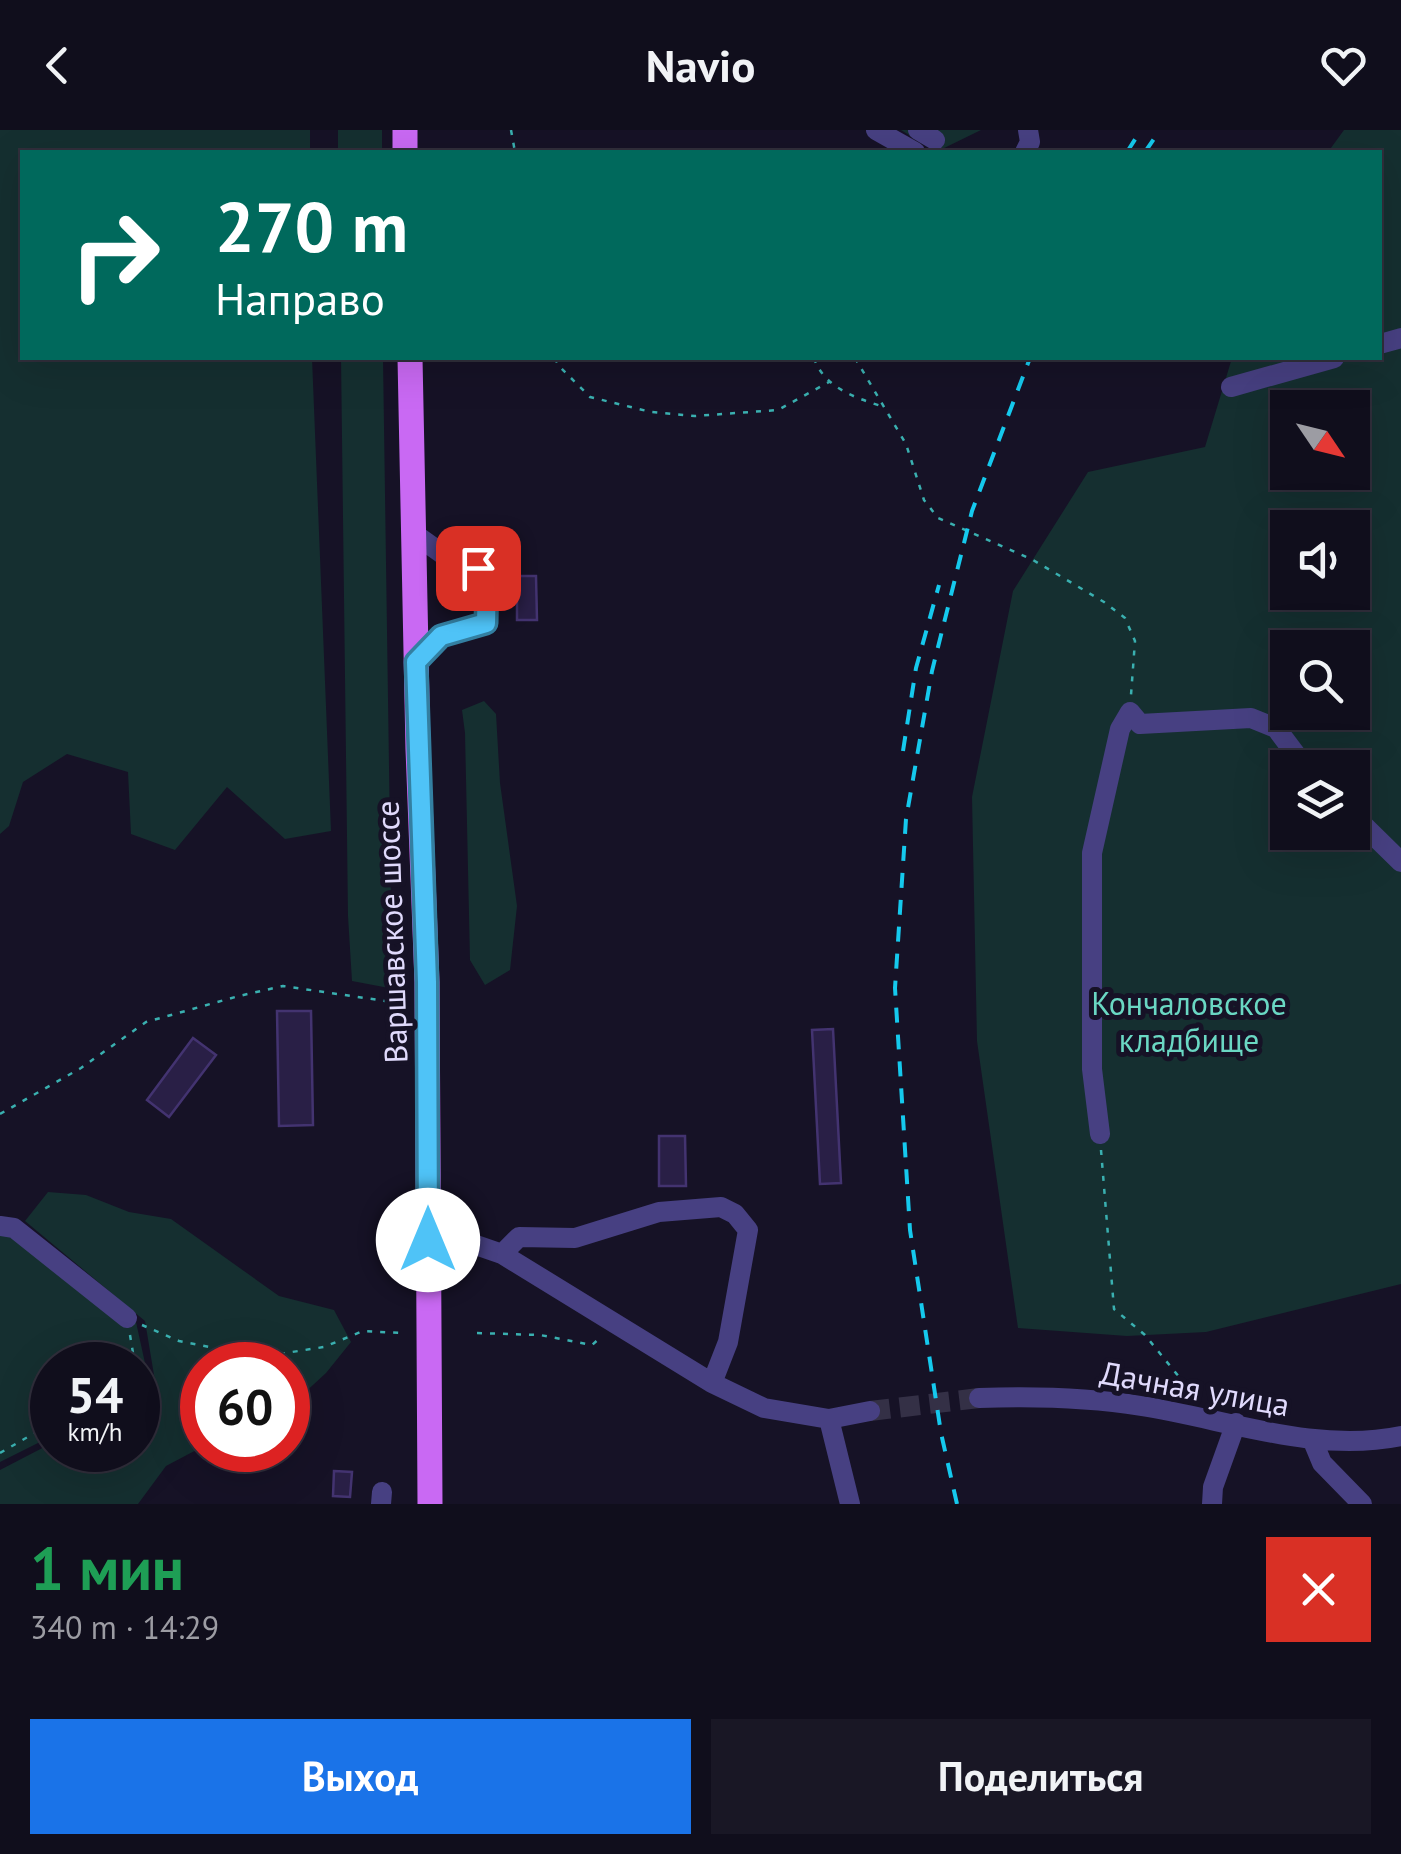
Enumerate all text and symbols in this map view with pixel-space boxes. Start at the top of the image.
text: Navio [646,36,755,94]
icon: back [30,38,85,93]
icon: heart [1316,38,1371,93]
text: 270 m [215,181,408,271]
icon: right [50,190,180,320]
text: Направо [215,269,385,327]
north arrow [1270,390,1370,490]
map controls [1270,390,1370,850]
button: sound [1270,510,1370,610]
pin [436,526,521,611]
icon: arrive [451,541,506,596]
button: search [1270,630,1370,730]
button: layers [1270,750,1370,850]
street label: Варшавское шоссе [365,800,417,1064]
park label: Кончаловское кладбище [1091,982,1287,1061]
position arrow [376,1188,480,1292]
speed limit sign: 60 [180,1342,310,1472]
street label: Дачная улица [1097,1351,1293,1425]
text: 54 [67,1362,123,1427]
text: km/h [68,1416,122,1448]
text: 1 мин [30,1529,184,1607]
button: close [1266,1537,1371,1642]
text: 340 m · 14:29 [30,1606,219,1648]
button: Выход [30,1719,691,1834]
button: Поделиться [711,1719,1371,1834]

